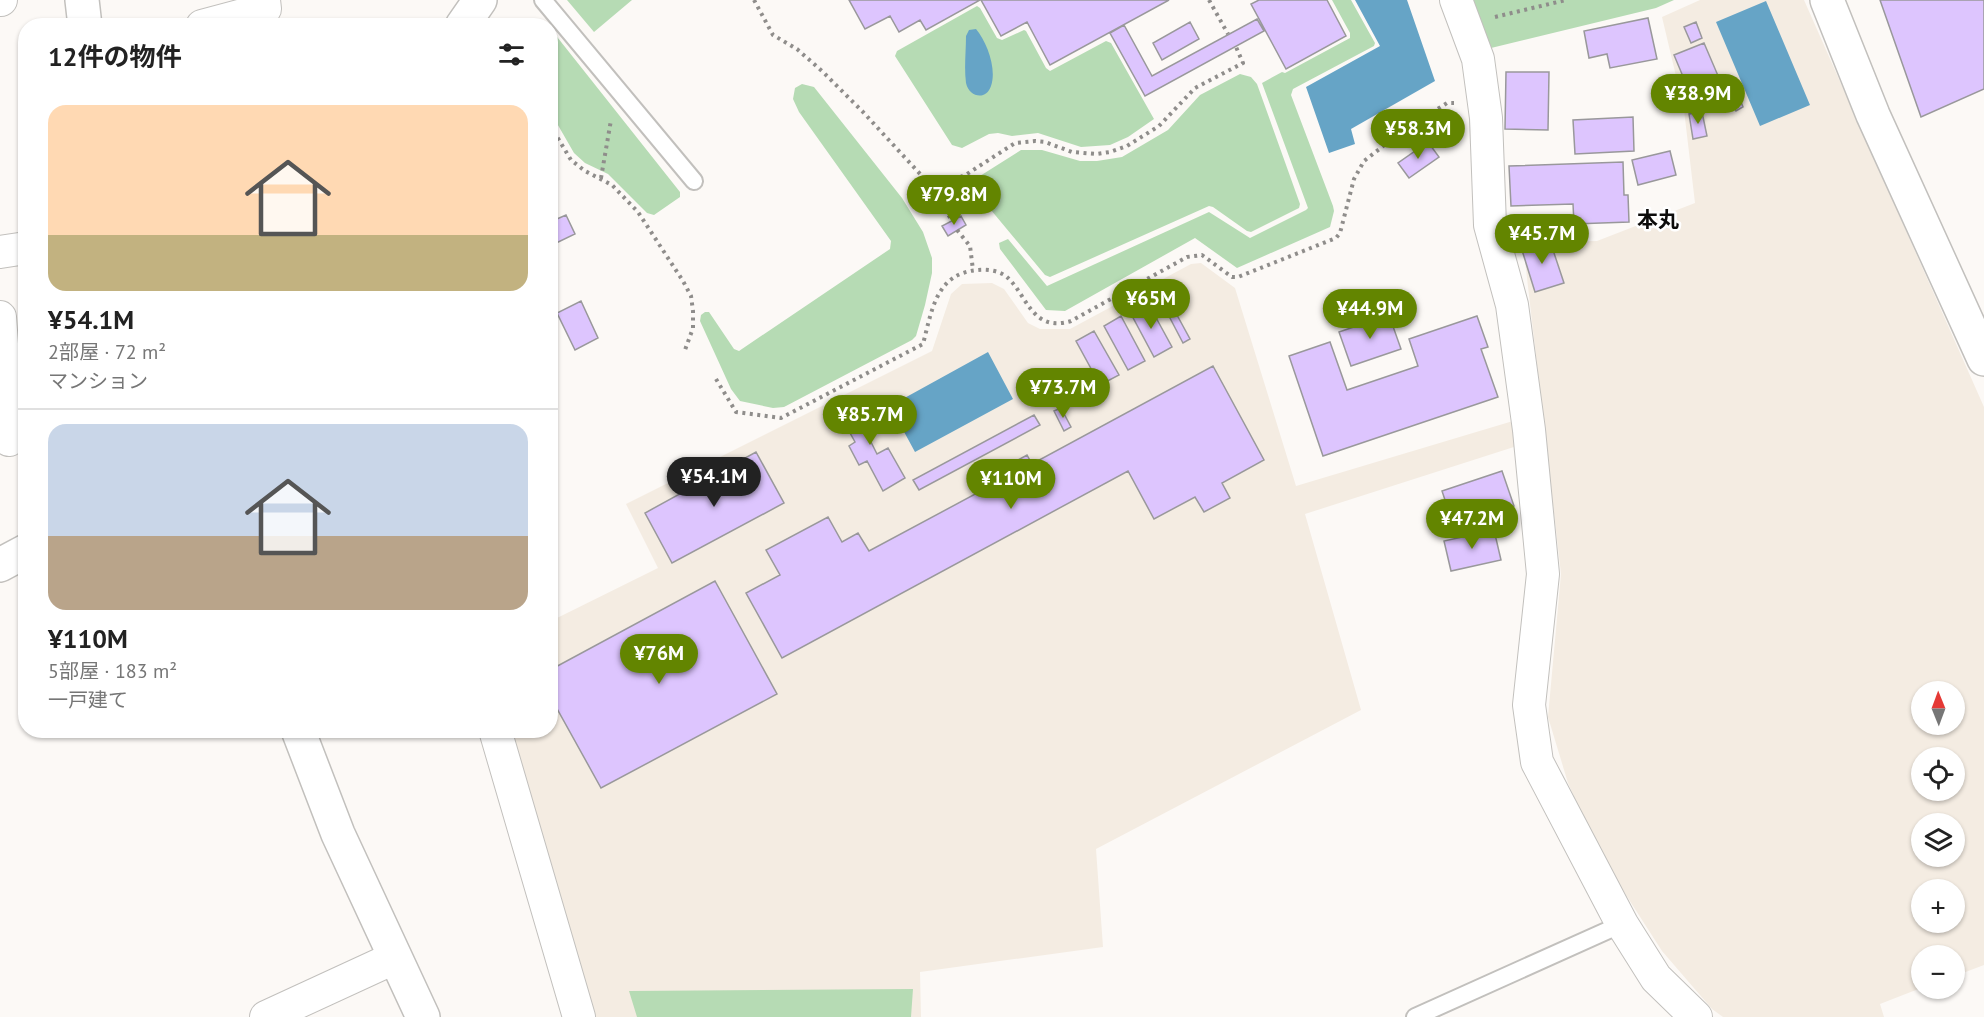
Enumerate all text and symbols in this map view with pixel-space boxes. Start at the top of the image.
icon: filters [495,38,528,71]
text: 12件の物件 [48,40,181,73]
pin: ¥38.9M [1649,74,1747,125]
text: ¥38.9M [1665,80,1731,106]
pin: ¥58.3M [1369,109,1467,160]
text: ¥58.3M [1385,115,1451,141]
icon: home [234,144,342,252]
pin: ¥79.8M [905,175,1003,226]
text: ¥79.8M [921,181,987,207]
district label: 本丸 [1637,206,1679,233]
pin: ¥45.7M [1493,214,1591,265]
text: ¥45.7M [1509,220,1575,246]
pin: ¥65M [1115,279,1187,330]
text: ¥65M [1126,285,1176,311]
pin: ¥44.9M [1321,289,1419,340]
text: ¥44.9M [1337,295,1403,321]
text: ¥54.1M [48,303,134,336]
text: 2部屋 · 72 m² [48,339,166,365]
text: マンション [48,368,148,394]
pin: ¥73.7M [1014,368,1112,419]
text: ¥73.7M [1030,374,1096,400]
pin: ¥85.7M [821,395,919,446]
text: ¥85.7M [837,401,903,427]
pin: ¥54.1M [665,457,763,508]
pin: ¥110M [969,459,1053,510]
icon: home [234,463,342,571]
text: ¥54.1M [681,463,747,489]
text: ¥110M [980,465,1042,491]
pin: ¥47.2M [1423,499,1521,550]
text: ¥47.2M [1440,505,1504,531]
text: ¥110M [48,622,128,655]
pin: ¥76M [623,634,695,685]
text: ¥76M [634,640,684,666]
text: 5部屋 · 183 m² [48,658,177,684]
north arrow [1911,681,1965,735]
map controls [1911,681,1965,999]
text: 一戸建て [48,687,128,713]
button: locate [1911,747,1965,801]
button: layers [1911,813,1965,867]
button: + [1911,879,1965,933]
button: − [1911,945,1965,999]

